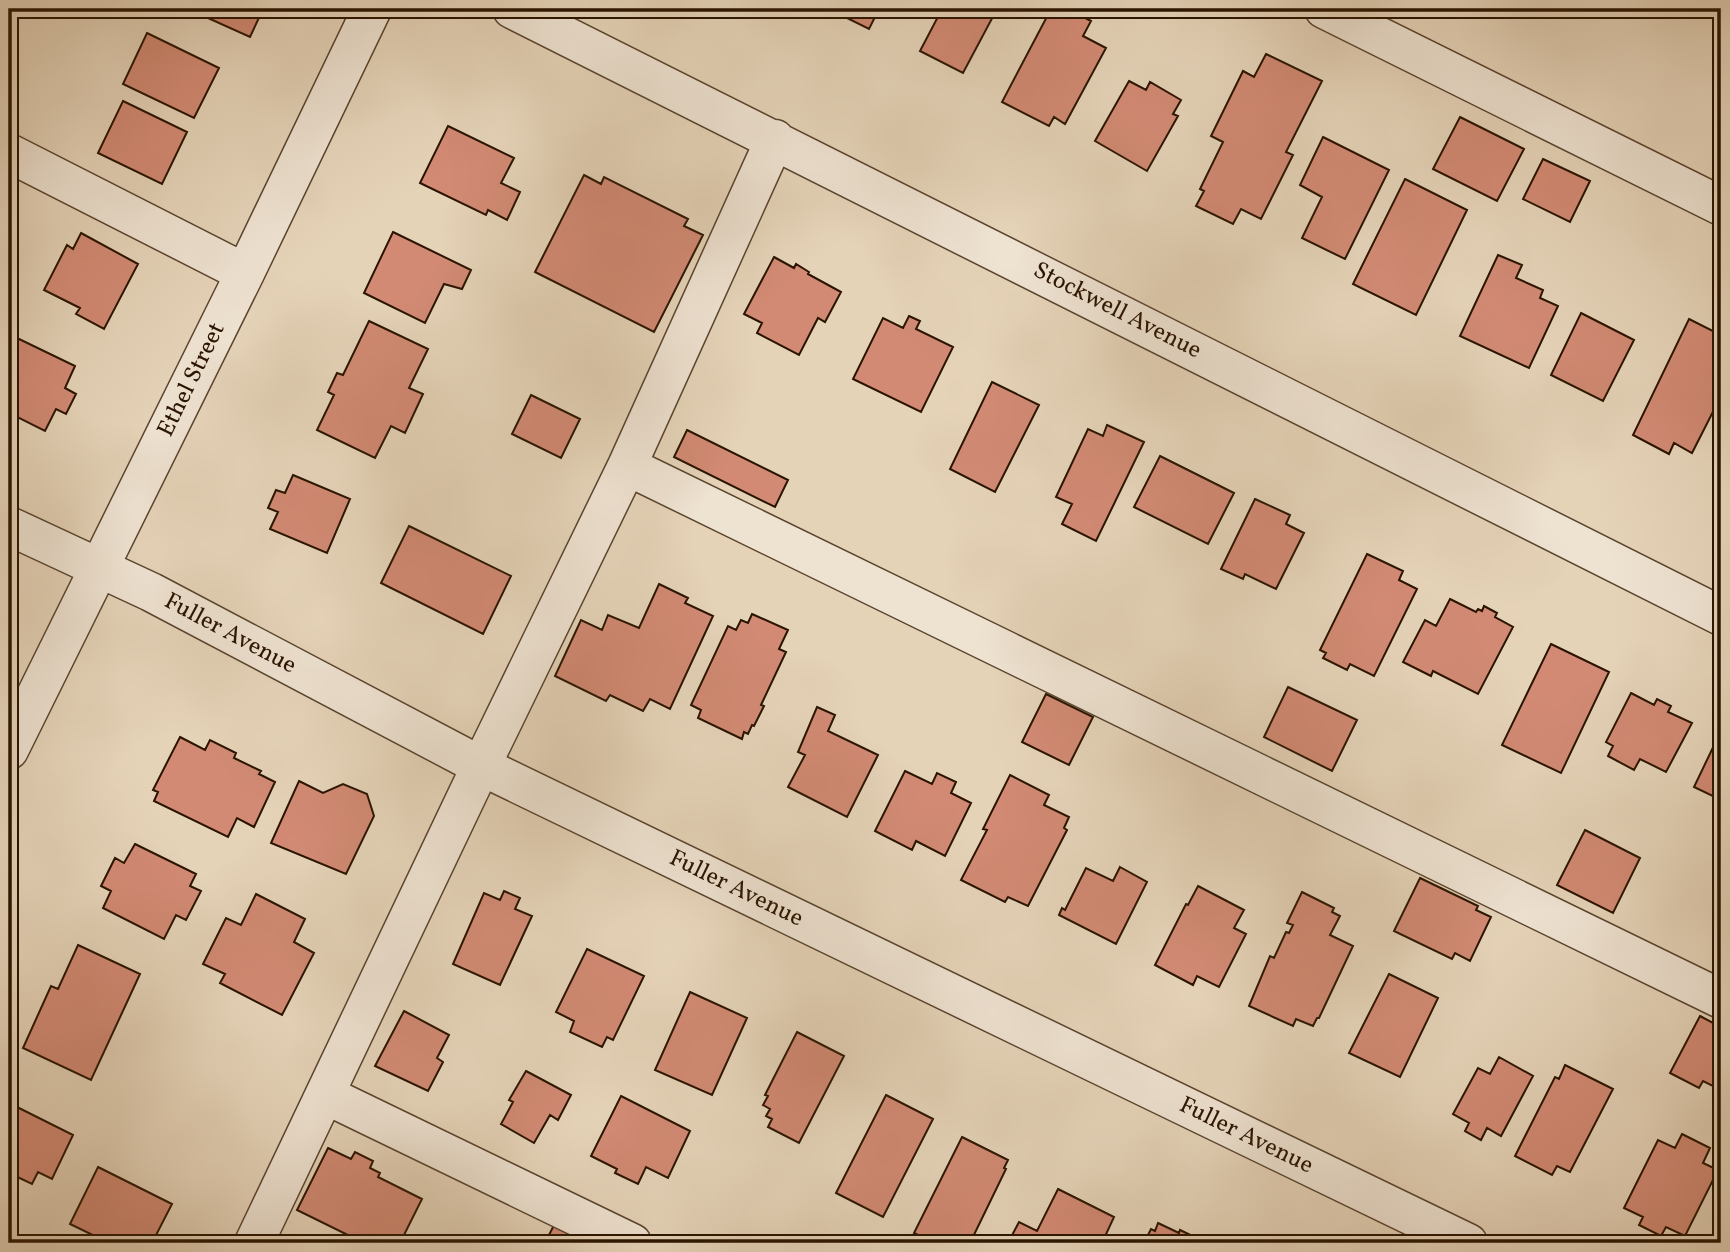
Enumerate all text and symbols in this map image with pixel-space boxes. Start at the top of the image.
street label: Stockwell Avenue [1027,254,1207,368]
street label: Ethel Street [150,317,234,443]
street label: Fuller Avenue [158,585,302,683]
street label: Fuller Avenue [663,842,809,936]
street label: Fuller Avenue [1173,1089,1319,1183]

